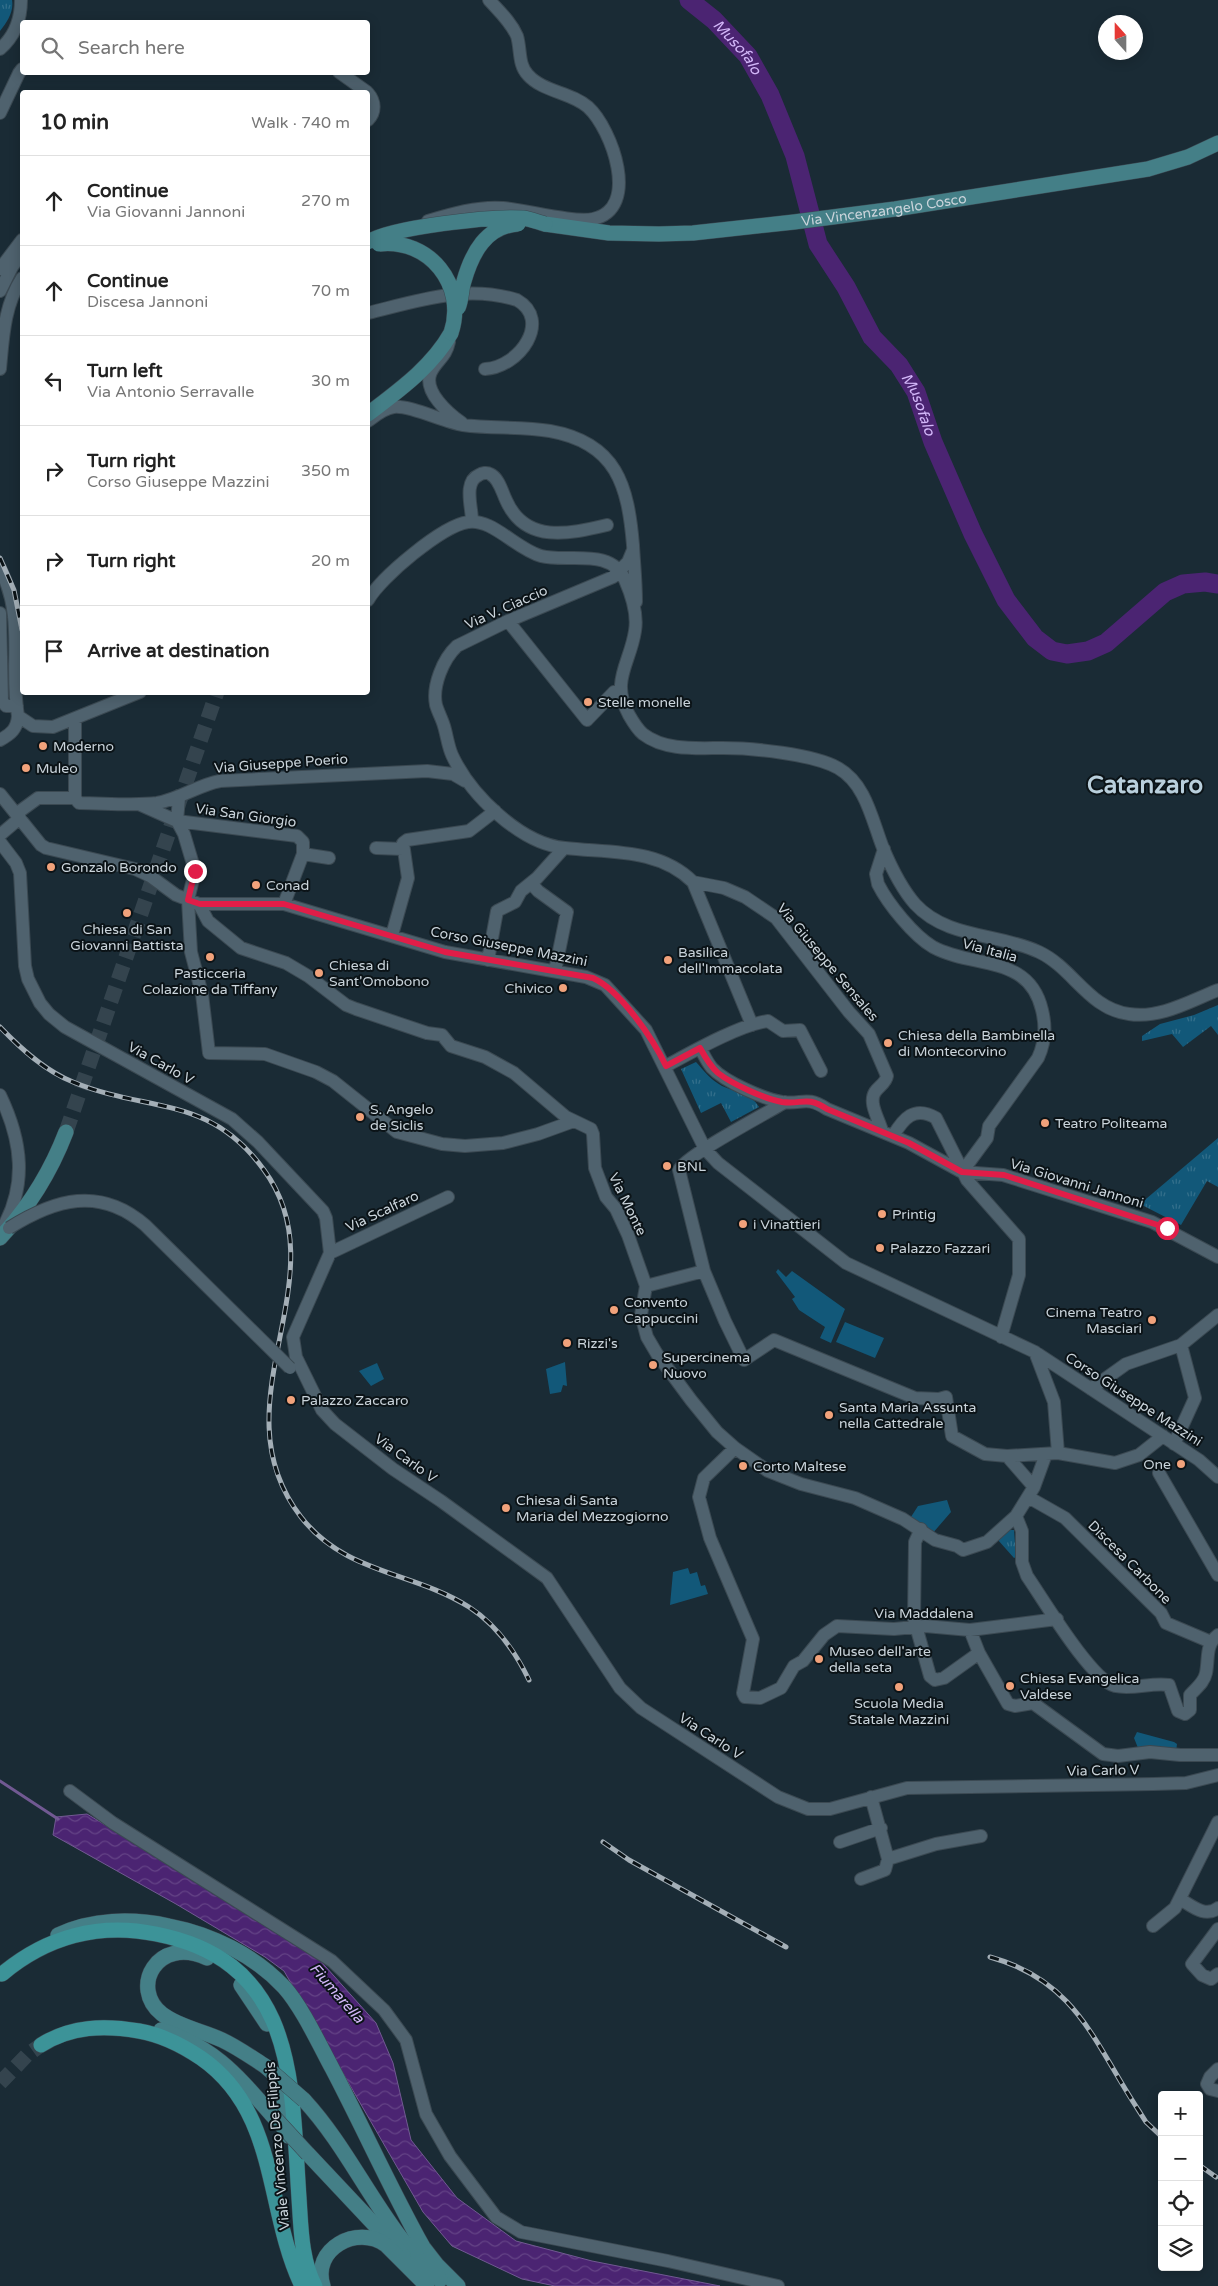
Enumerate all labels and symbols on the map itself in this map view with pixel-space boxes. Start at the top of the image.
north arrow [1098,15,1143,60]
water label: Musofalo [709,16,766,78]
street label: Via Vincenzangelo Cosco [800,190,968,230]
water label: Musofalo [897,370,939,439]
street label: Via V. Ciaccio [462,582,550,633]
place label: Stelle monelle [598,694,691,711]
marker: Stelle monelle [582,696,594,708]
place label: Moderno [53,738,114,755]
marker: Moderno [37,740,49,752]
street label: Via Giuseppe Poerio [214,750,349,777]
place label: Muleo [36,760,78,777]
marker: Muleo [20,762,32,774]
district label: Catanzaro [1087,771,1203,800]
street label: Via San Giorgio [194,800,298,831]
place label: Gonzalo Borondo [61,859,177,876]
route end [184,860,207,883]
marker: Gonzalo Borondo [45,861,57,873]
place label: Conad [266,877,309,894]
marker: Conad [250,879,262,891]
street label: Via Giuseppe Sensales [773,900,882,1025]
marker: Chiesa di San Giovanni Battista [121,907,133,919]
place label: Chiesa di San Giovanni Battista [70,921,184,954]
street label: Corso Giuseppe Mazzini [429,923,589,970]
street label: Via Italia [960,935,1019,966]
place label: Basilica dell'Immacolata [678,944,783,977]
marker: Pasticceria Colazione da Tiffany [204,951,216,963]
marker: Basilica dell'Immacolata [662,954,674,966]
place label: Chiesa di Sant'Omobono [329,957,429,990]
place label: Pasticceria Colazione da Tiffany [142,965,278,998]
marker: Chiesa di Sant'Omobono [313,967,325,979]
place label: Chivico [504,980,553,997]
marker: Chivico [557,982,569,994]
place label: Chiesa della Bambinella di Montecorvino [898,1027,1055,1060]
marker: Chiesa della Bambinella di Montecorvino [882,1037,894,1049]
street label: Via Carlo V [125,1038,197,1089]
place label: S. Angelo de Siclis [370,1101,434,1134]
marker: S. Angelo de Siclis [354,1111,366,1123]
place label: Teatro Politeama [1055,1115,1167,1132]
marker: Teatro Politeama [1039,1117,1051,1129]
street label: Via Giovanni Jannoni [1008,1155,1146,1212]
place label: BNL [677,1158,706,1175]
marker: BNL [661,1160,673,1172]
street label: Via Monte [605,1170,650,1239]
street label: Via Scalfaro [343,1187,421,1236]
place label: Printig [892,1206,936,1223]
marker: Printig [876,1208,888,1220]
place label: i Vinattieri [753,1216,820,1233]
route start [1156,1217,1179,1240]
marker: i Vinattieri [737,1218,749,1230]
place label: Palazzo Fazzari [890,1240,990,1257]
marker: Palazzo Fazzari [874,1242,886,1254]
place label: Convento Cappuccini [624,1294,698,1327]
marker: Convento Cappuccini [608,1304,620,1316]
place label: Cinema Teatro Masciari [1046,1304,1142,1337]
marker: Cinema Teatro Masciari [1146,1314,1158,1326]
place label: Rizzi's [577,1335,618,1352]
marker: Rizzi's [561,1337,573,1349]
place label: Supercinema Nuovo [663,1349,750,1382]
street label: Corso Giuseppe Mazzini [1062,1349,1205,1450]
marker: Supercinema Nuovo [647,1359,659,1371]
place label: Palazzo Zaccaro [301,1392,409,1409]
marker: Palazzo Zaccaro [285,1394,297,1406]
place label: Santa Maria Assunta nella Cattedrale [839,1399,976,1432]
marker: Santa Maria Assunta nella Cattedrale [823,1409,835,1421]
street label: Via Carlo V [371,1430,440,1487]
place label: One [1143,1456,1171,1473]
place label: Corto Maltese [753,1458,847,1475]
marker: One [1175,1458,1187,1470]
marker: Corto Maltese [737,1460,749,1472]
place label: Chiesa di Santa Maria del Mezzogiorno [516,1492,669,1525]
marker: Chiesa di Santa Maria del Mezzogiorno [500,1502,512,1514]
street label: Discesa Carbone [1084,1517,1175,1608]
street label: Via Maddalena [874,1605,974,1622]
place label: Museo dell'arte della seta [829,1643,931,1676]
marker: Museo dell'arte della seta [813,1653,825,1665]
place label: Chiesa Evangelica Valdese [1020,1670,1139,1703]
marker: Chiesa Evangelica Valdese [1004,1680,1016,1692]
marker: Scuola Media Statale Mazzini [893,1681,905,1693]
place label: Scuola Media Statale Mazzini [849,1695,949,1728]
street label: Via Carlo V [676,1709,746,1764]
street label: Via Carlo V [1066,1761,1140,1780]
water label: Fiumarella [306,1959,368,2027]
street label: Viale Vincenzo De Filippis [262,2061,293,2231]

